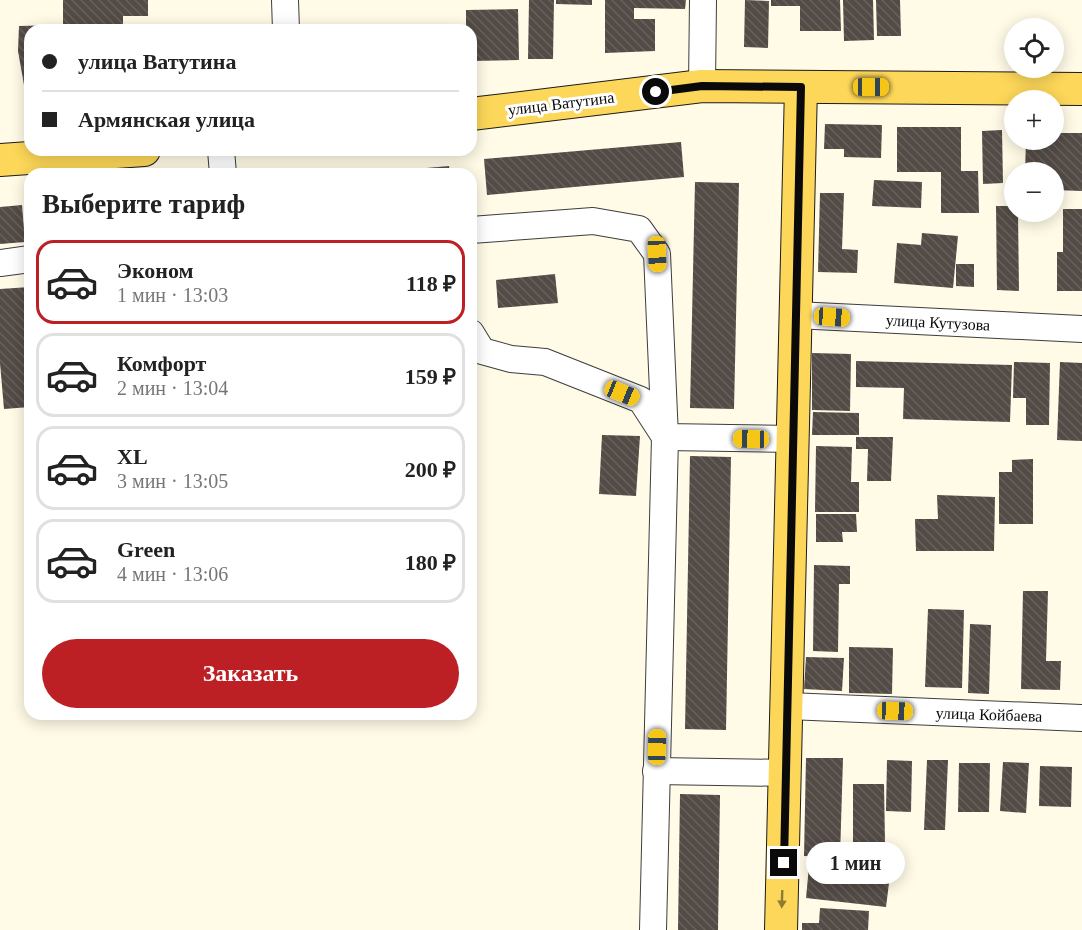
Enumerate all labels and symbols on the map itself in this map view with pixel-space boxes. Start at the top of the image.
route start [642,78,669,105]
car [853,78,889,96]
street label: улица Ватутина [507,89,615,119]
car [647,236,667,272]
car [813,307,851,327]
street label: улица Кутузова [885,311,991,335]
car [602,378,642,408]
car [733,430,769,448]
car [877,701,913,721]
street label: улица Койбаева [935,704,1043,726]
car [648,729,666,765]
callout: 1 мин [805,842,904,884]
route end [770,849,797,876]
one-way arrow [778,889,787,908]

